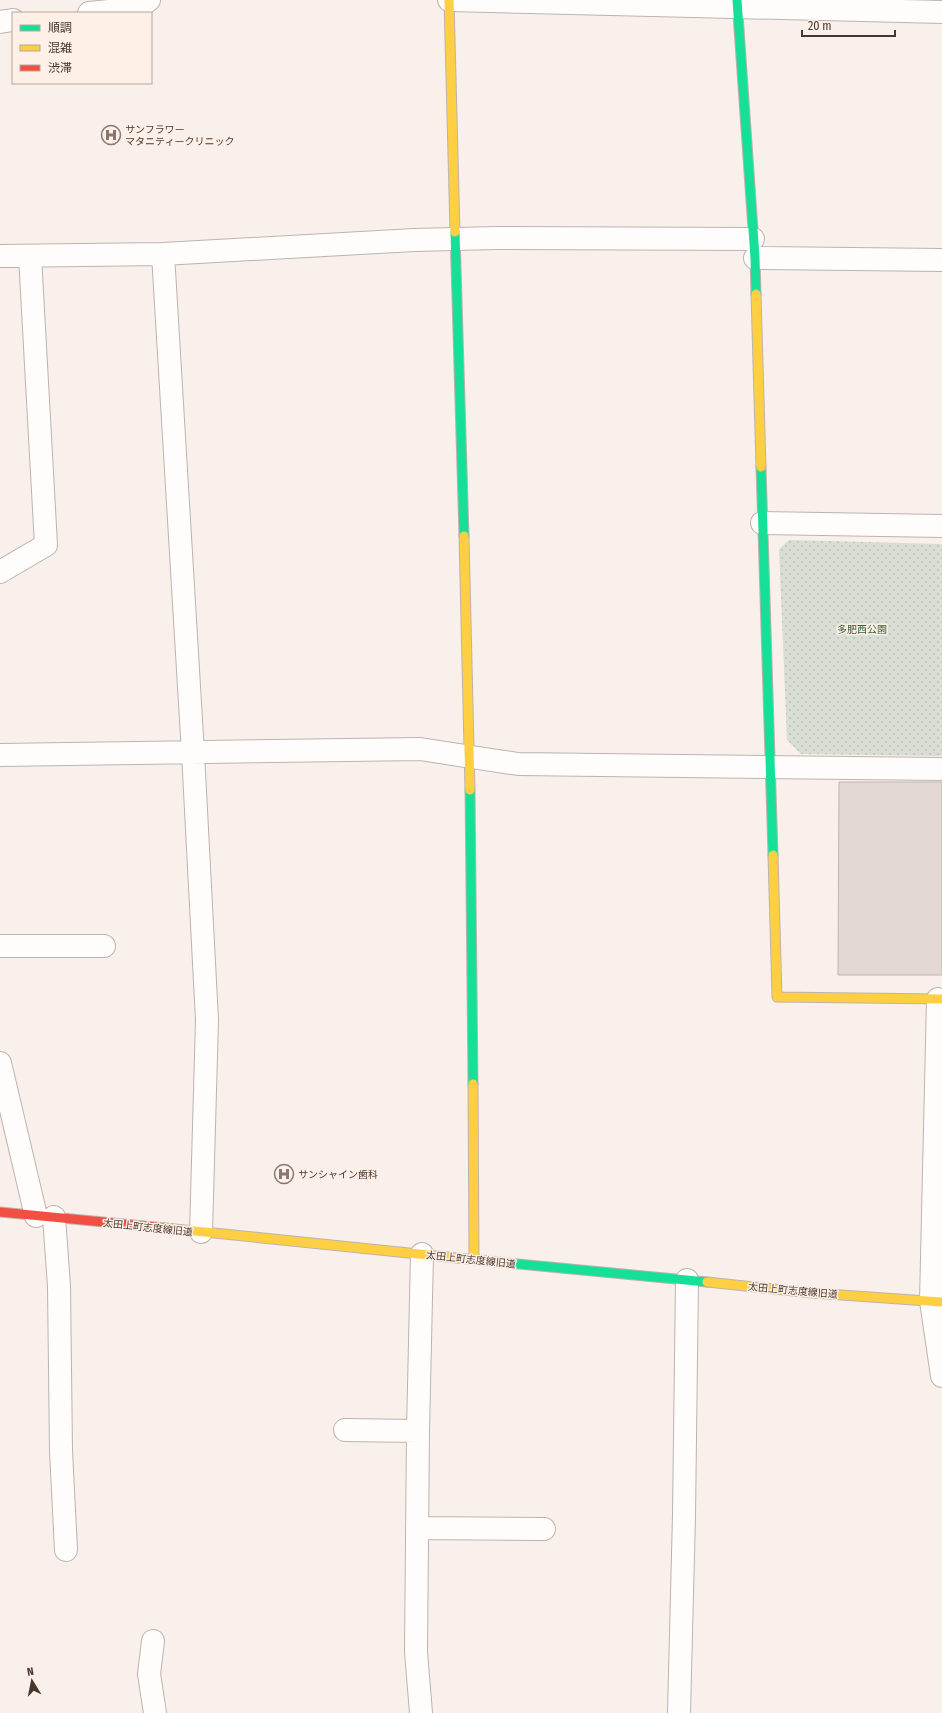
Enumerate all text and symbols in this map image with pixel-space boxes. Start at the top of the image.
legend [12,12,152,84]
scale bar [802,12,895,38]
text: 20 m [808,19,832,33]
text: 順調 [48,21,72,35]
text: 混雑 [48,41,72,55]
text: 渋滞 [48,61,72,75]
hospital icon: サンフラワー マタニティークリニック [100,124,122,146]
place label: サンフラワー マタニティークリニック [125,124,234,148]
park label: 多肥西公園 [837,624,887,636]
hospital icon: サンシャイン歯科 [273,1163,295,1185]
place label: サンシャイン歯科 [298,1169,378,1181]
street label: 太田上町志度線旧道 [103,1217,193,1239]
street label: 太田上町志度線旧道 [426,1249,516,1271]
street label: 太田上町志度線旧道 [748,1281,838,1301]
north arrow [12,1661,52,1701]
text: N [26,1665,35,1679]

